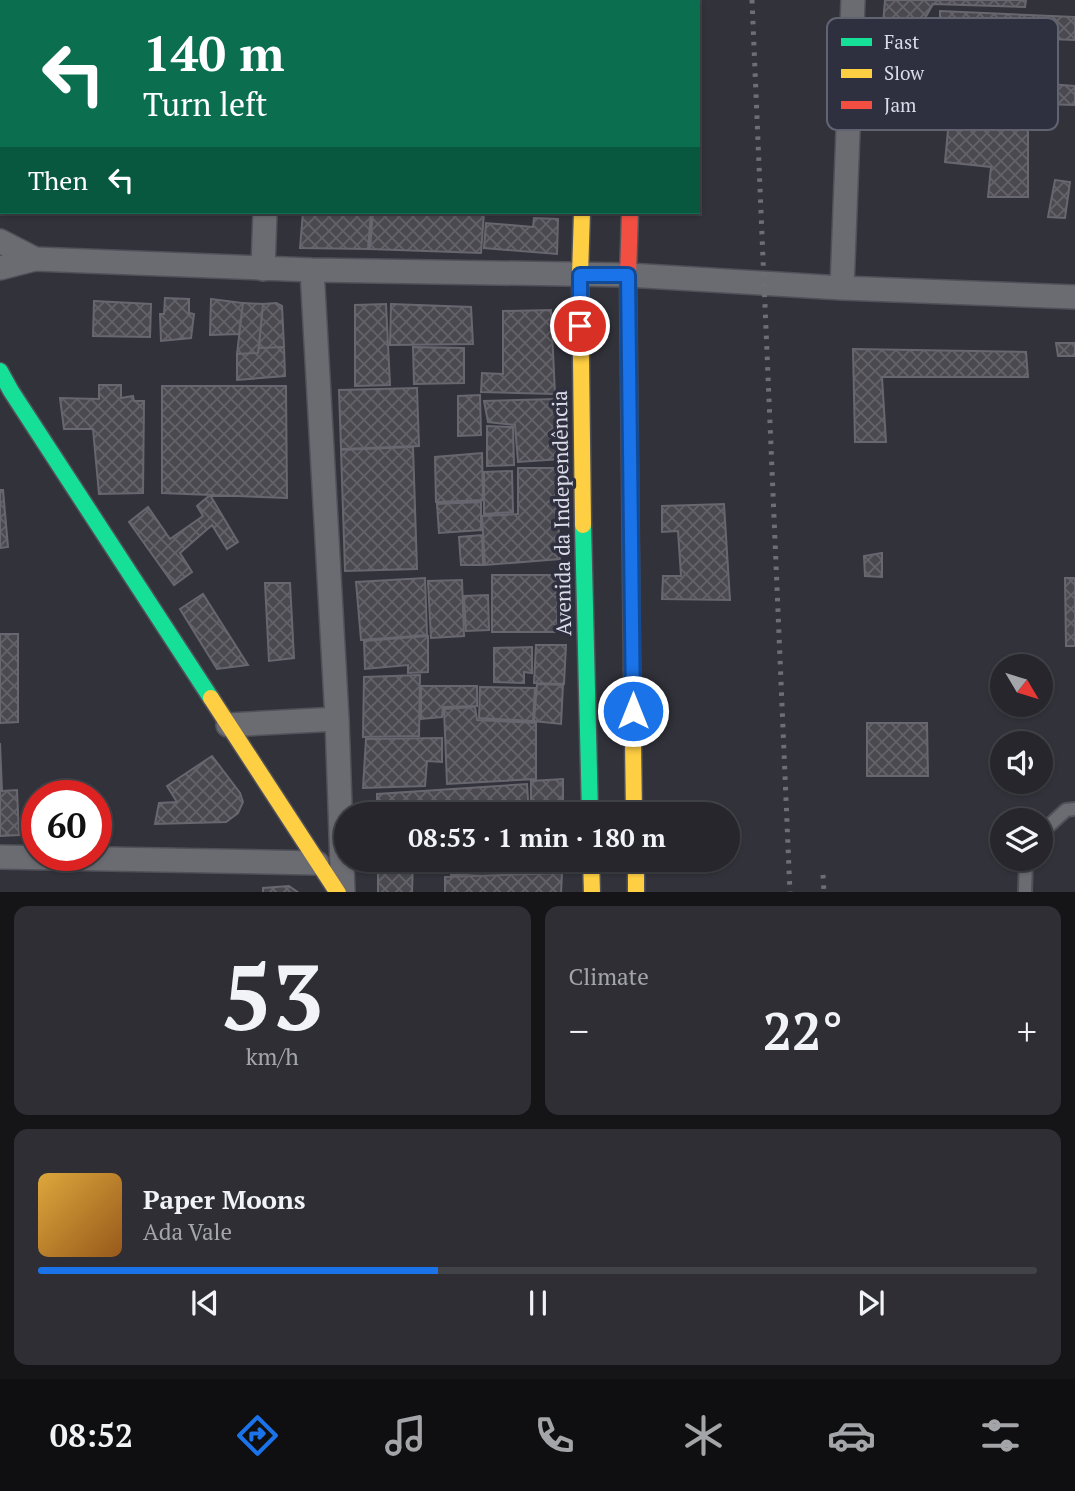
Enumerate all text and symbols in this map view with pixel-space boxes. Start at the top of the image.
legend [827,18,1058,130]
text: 140 m [143,20,285,85]
icon: left [28,28,119,119]
text: Fast [884,29,919,54]
text: Slow [884,60,925,85]
text: Turn left [143,83,267,125]
text: Jam [884,92,917,117]
icon: left [102,161,140,199]
text: Then [28,163,88,197]
pin [550,296,610,356]
icon: arrive [561,307,599,345]
street label: Avenida da Independência [545,390,577,636]
north arrow [990,654,1054,718]
map controls [990,654,1053,871]
position arrow [596,674,670,748]
button: sound [990,731,1053,794]
speed limit sign: 60 [21,780,112,871]
button: layers [990,808,1053,871]
text: 08:53 · 1 min · 180 m [408,820,666,854]
text: 53 [221,935,324,1056]
text: Climate [569,961,649,992]
text: 22° [763,996,843,1065]
text: − [569,1006,589,1056]
text: + [1017,1006,1037,1056]
text: km/h [246,1041,299,1072]
text: Paper Moons [143,1182,306,1216]
text: Ada Vale [143,1216,232,1247]
icon: previous [186,1284,224,1322]
icon: pause [519,1284,557,1322]
icon: next [852,1284,890,1322]
icon: directions [233,1411,282,1460]
icon: music [381,1411,430,1460]
icon: phone [530,1411,579,1460]
icon: climate [679,1411,728,1460]
icon: car [827,1411,876,1460]
icon: filters [976,1411,1025,1460]
text: 08:52 [50,1414,133,1456]

